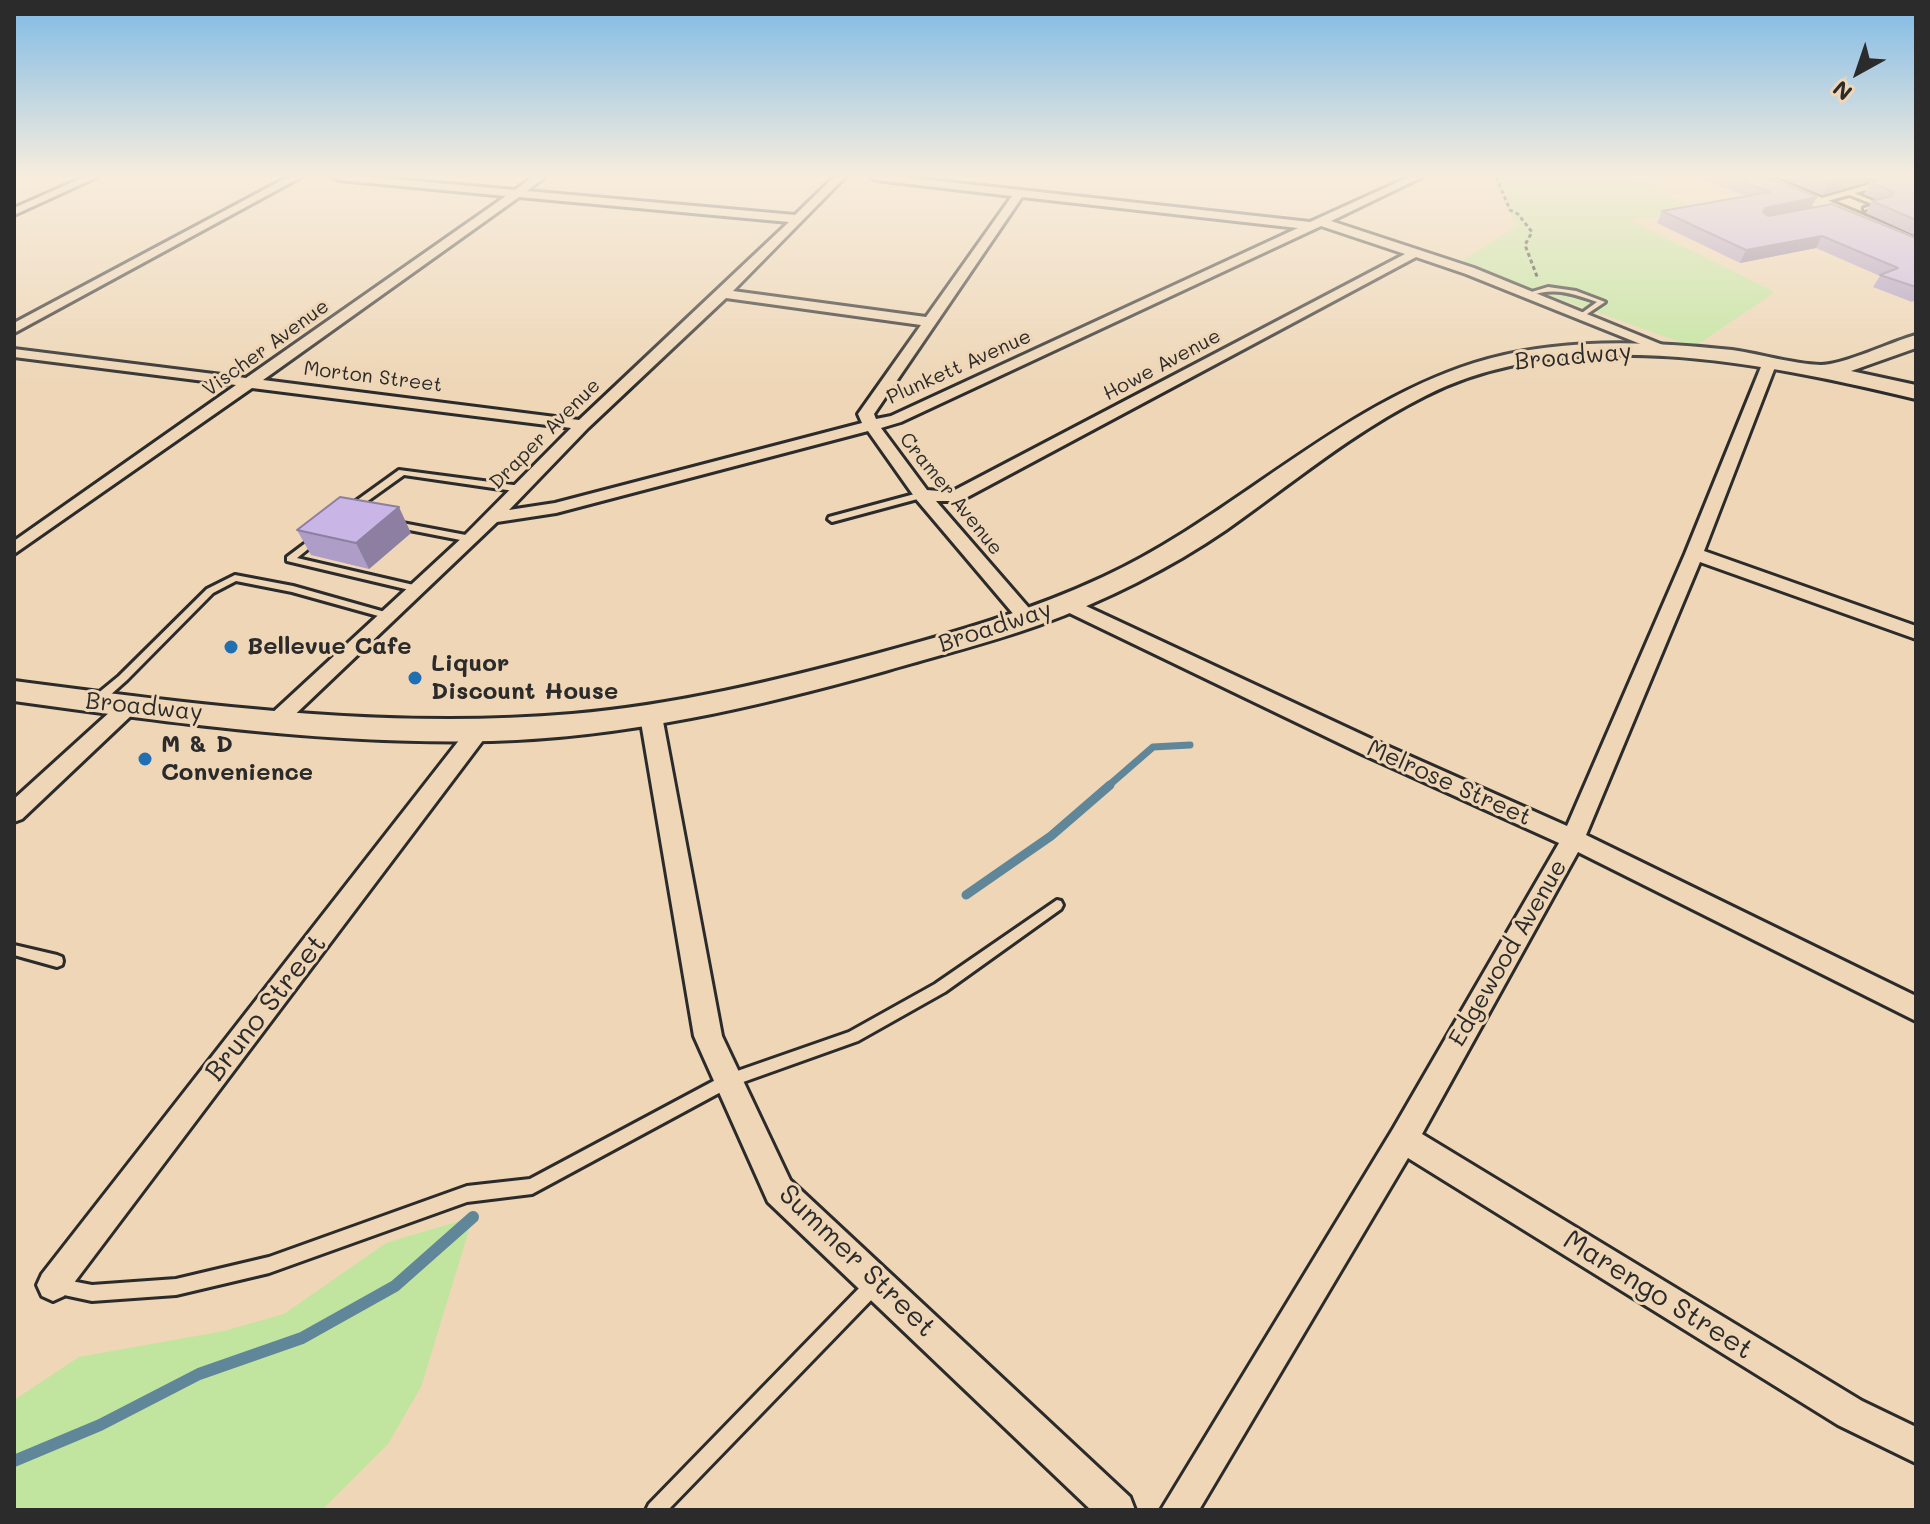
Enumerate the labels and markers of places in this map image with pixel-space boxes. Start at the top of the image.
place label: Bellevue Cafe [247,633,412,661]
marker: Bellevue Cafe [222,638,240,656]
place label: Liquor Discount House [431,650,618,706]
marker: Liquor Discount House [406,669,424,687]
place label: M & D Convenience [161,731,313,787]
marker: M & D Convenience [136,750,154,768]

